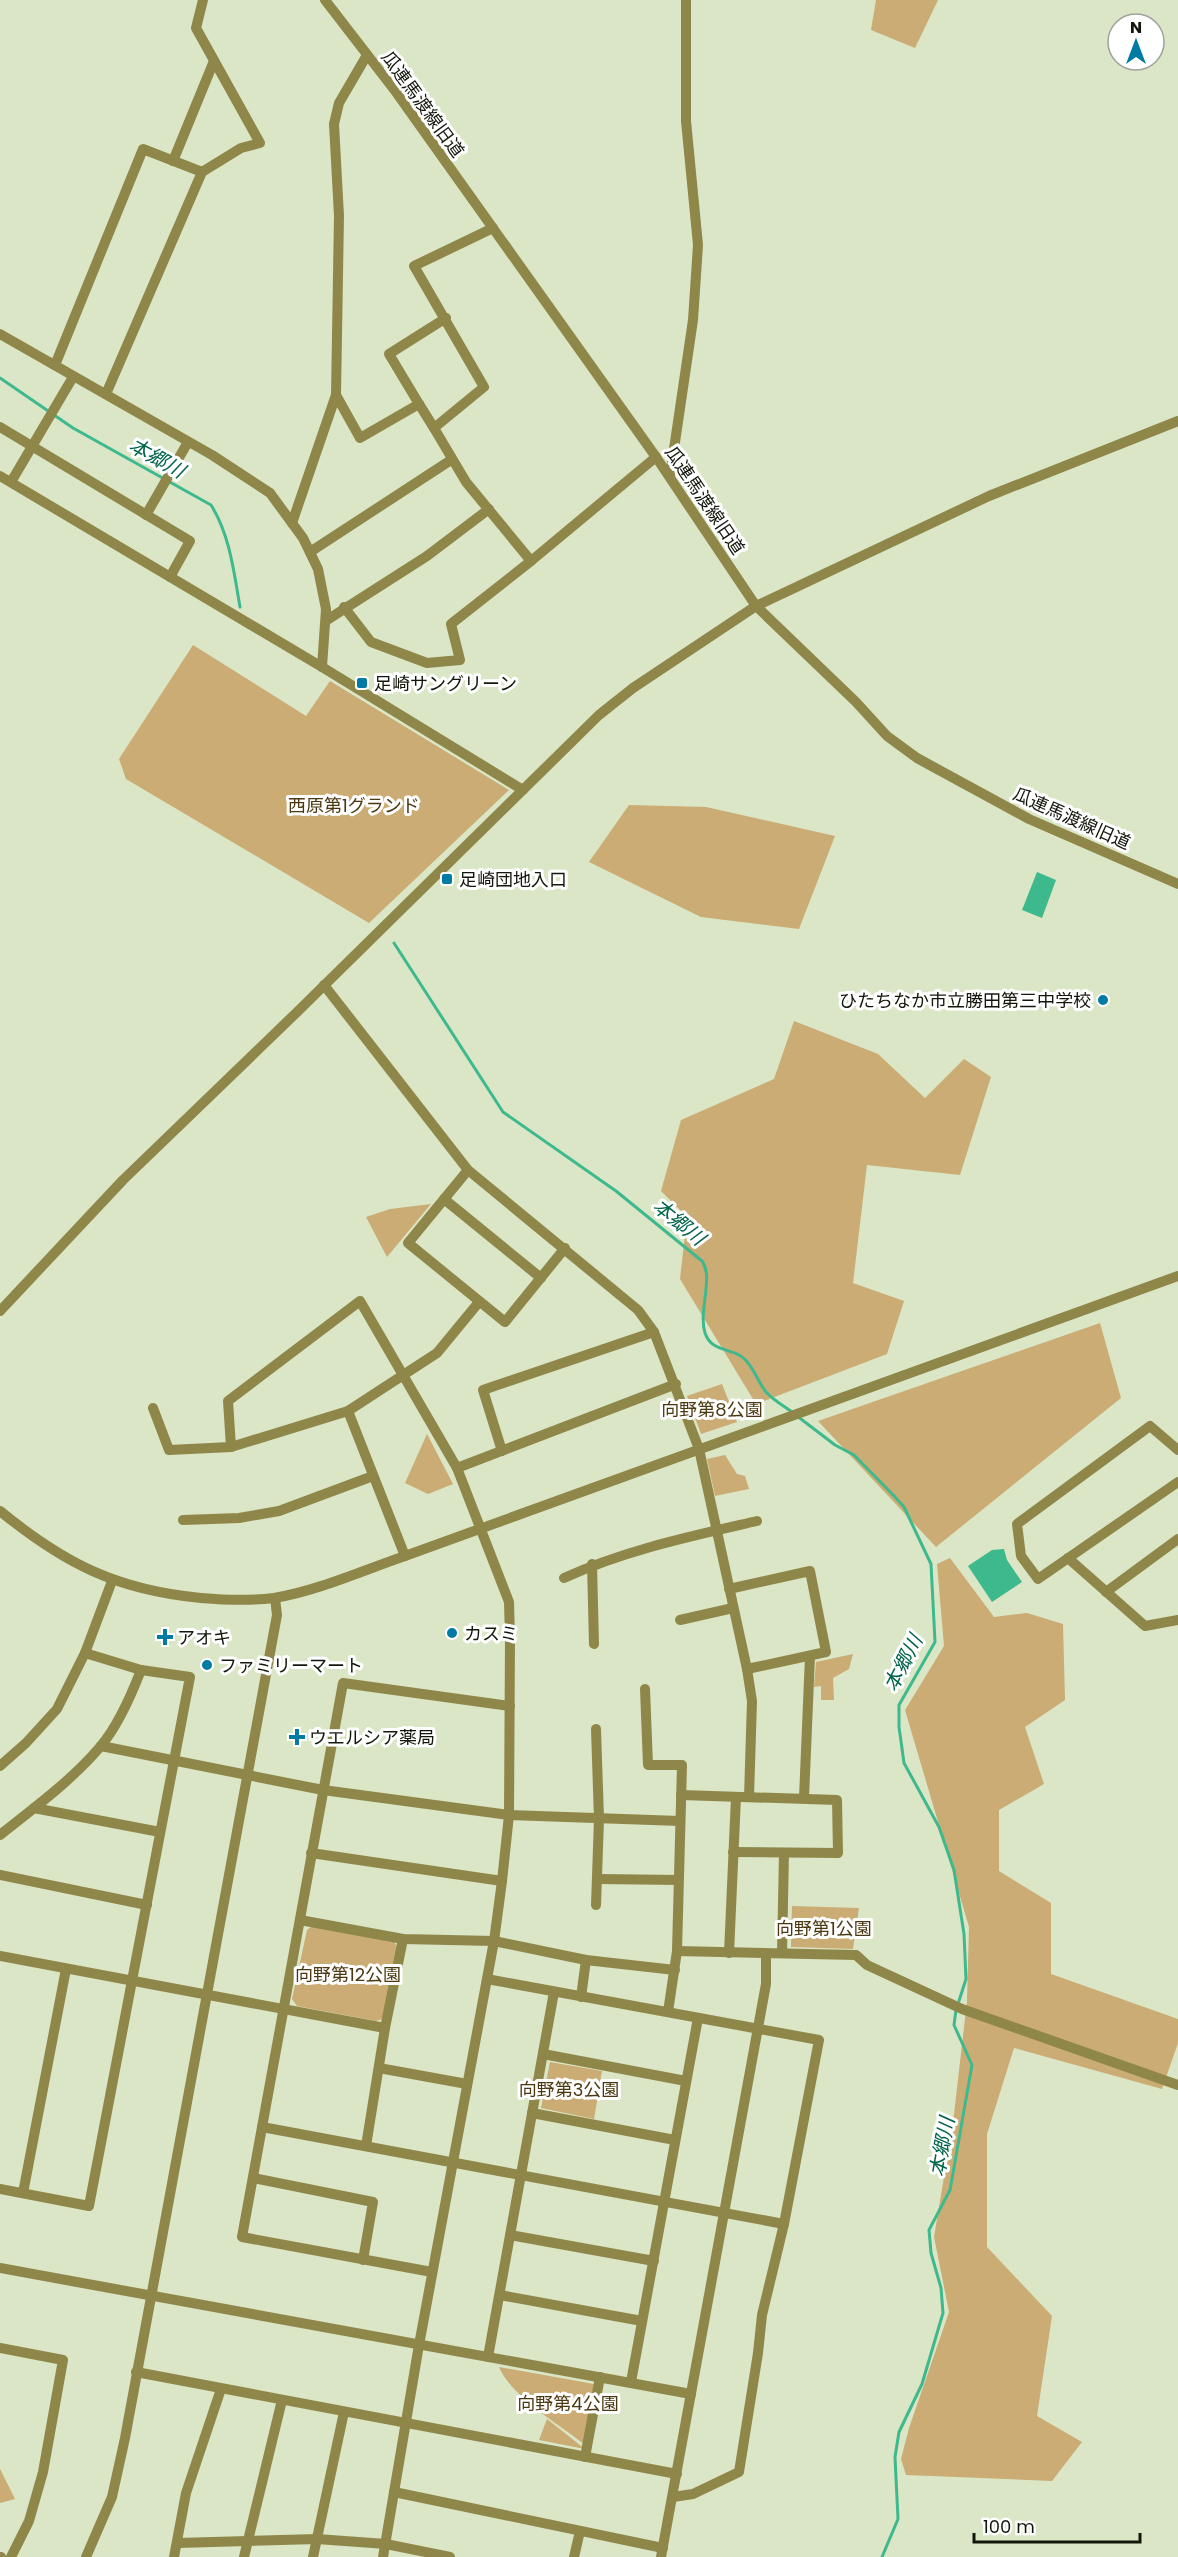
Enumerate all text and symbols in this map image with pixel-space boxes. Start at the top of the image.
north arrow [1106,12,1166,72]
text: N [1130,16,1142,39]
street label: 瓜連馬渡線旧道 [376,46,470,162]
water label: 本郷川 [124,431,192,486]
street label: 瓜連馬渡線旧道 [659,441,751,559]
place label: 足崎サングリーン [374,671,517,696]
marker: 足崎サングリーン [355,676,369,690]
street label: 瓜連馬渡線旧道 [1009,781,1135,855]
park label: 西原第1グランド [288,793,420,818]
place label: 足崎団地入口 [459,867,567,892]
marker: 足崎団地入口 [440,872,454,886]
place label: ひたちなか市立勝田第三中学校 [839,988,1091,1013]
marker: ひたちなか市立勝田第三中学校 [1096,993,1110,1007]
water label: 本郷川 [647,1192,713,1253]
park label: 向野第8公園 [661,1397,763,1422]
place label: カスミ [464,1621,518,1646]
place label: アオキ [177,1625,231,1650]
marker: カスミ [445,1626,459,1640]
water label: 本郷川 [877,1628,930,1696]
marker: アオキ [158,1630,172,1644]
place label: ファミリーマート [219,1653,363,1678]
marker: ファミリーマート [200,1658,214,1672]
place label: ウエルシア薬局 [309,1725,435,1750]
marker: ウエルシア薬局 [290,1730,304,1744]
park label: 向野第1公園 [776,1916,872,1941]
park label: 向野第12公園 [295,1962,401,1987]
park label: 向野第3公園 [519,2077,619,2102]
water label: 本郷川 [923,2113,961,2179]
park label: 向野第4公園 [517,2391,619,2416]
scale bar [974,2506,1140,2544]
text: 100 m [983,2514,1035,2539]

